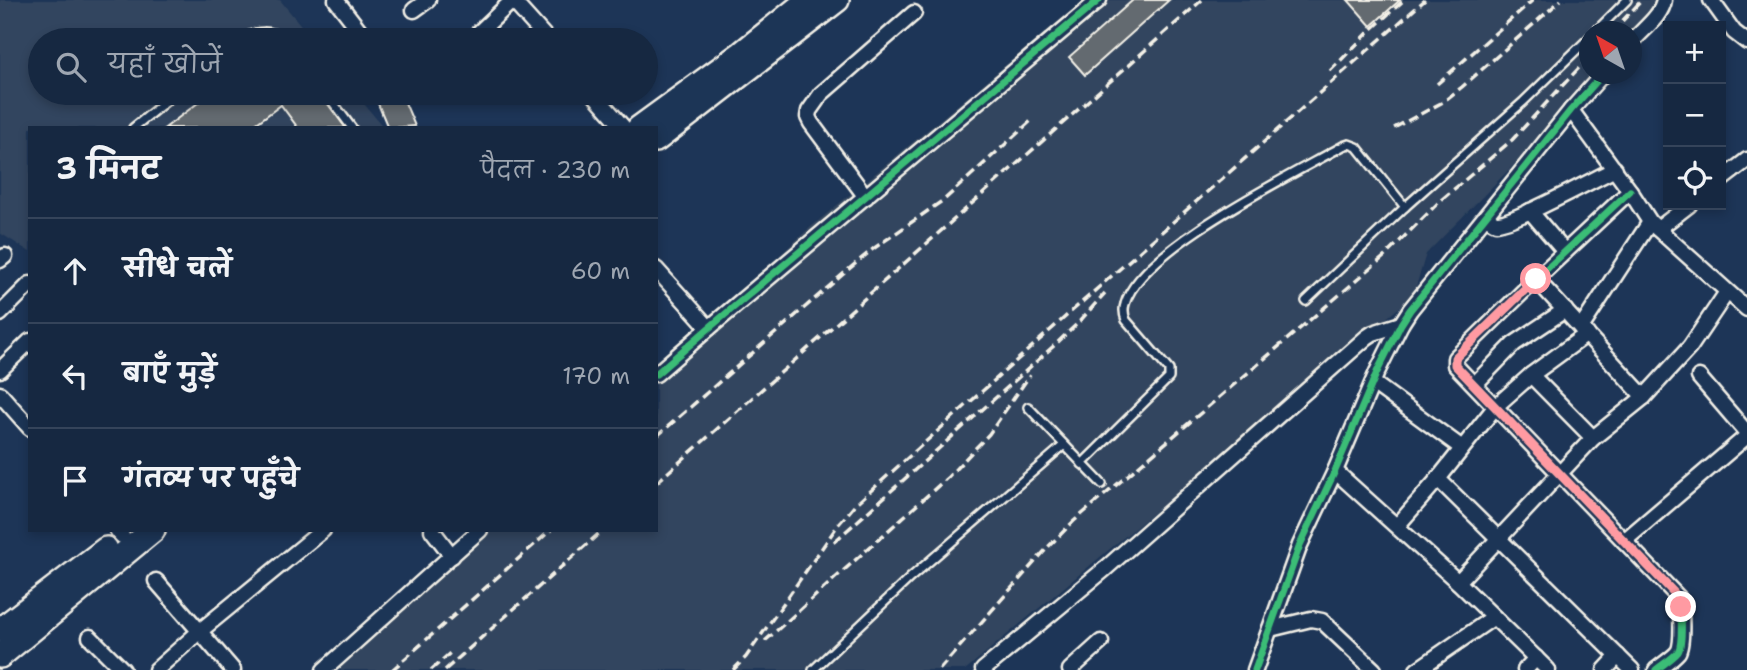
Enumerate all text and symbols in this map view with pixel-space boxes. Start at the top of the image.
north arrow [1579,21,1642,84]
map controls [1663,21,1726,210]
button: + [1663,21,1726,84]
search box [28,28,658,105]
text: यहाँ खोजें [108,46,222,81]
icon: search [52,48,90,86]
button: − [1663,84,1726,147]
button: locate [1663,147,1726,210]
text: 3 मिनट [56,148,160,189]
text: पैदल · 230 m [480,155,630,185]
text: सीधे चलें [123,250,232,285]
icon: ahead [56,252,94,290]
text: 60 m [571,256,630,286]
route start [1520,263,1551,294]
text: बाएँ मुड़ें [123,355,217,390]
icon: left [56,357,94,395]
text: 170 m [562,361,630,391]
text: गंतव्य पर पहुँचे [123,460,299,495]
icon: arrive [56,462,94,500]
route end [1665,591,1696,622]

